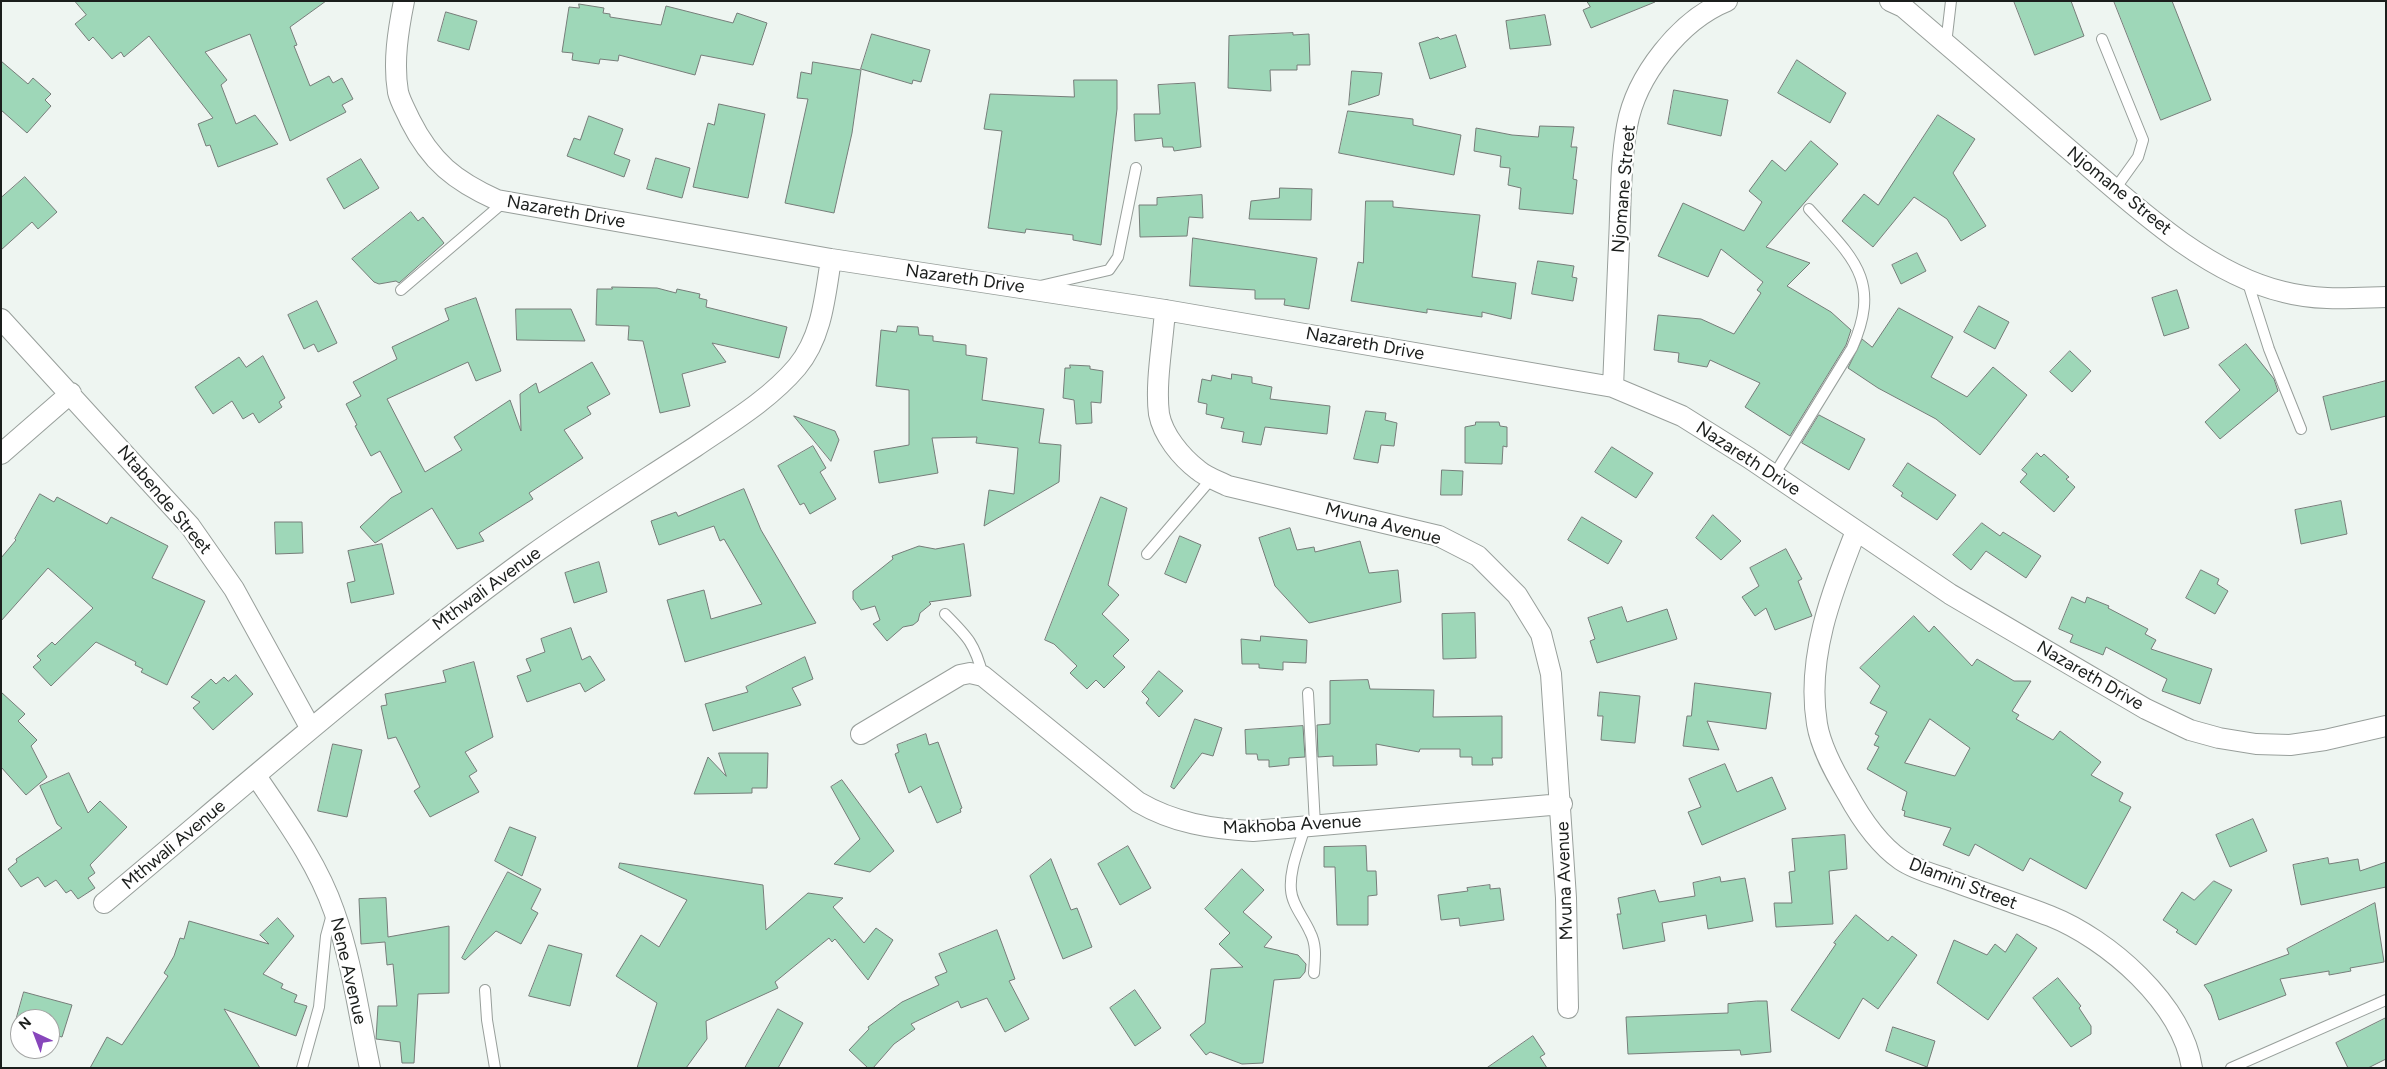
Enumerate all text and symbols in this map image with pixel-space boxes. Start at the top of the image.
street label: Njomane Street [1608,124,1640,254]
street label: Njomane Street [2062,142,2176,240]
street label: Nazareth Drive [505,191,627,233]
street label: Nazareth Drive [904,260,1026,298]
street label: Nazareth Drive [1304,323,1426,365]
street label: Nazareth Drive [1692,417,1804,501]
street label: Ntabende Street [112,441,216,559]
street label: Mvuna Avenue [1323,498,1443,550]
street label: Mthwali Avenue [429,543,545,635]
street label: Nazareth Drive [2033,637,2147,715]
street label: Mthwali Avenue [118,795,230,895]
street label: Makhoba Avenue [1222,811,1362,839]
street label: Mvuna Avenue [1552,821,1578,941]
street label: Dlamini Street [1906,853,2020,915]
street label: Nene Avenue [325,915,371,1027]
north arrow [10,1009,60,1059]
text: N [15,1013,35,1033]

